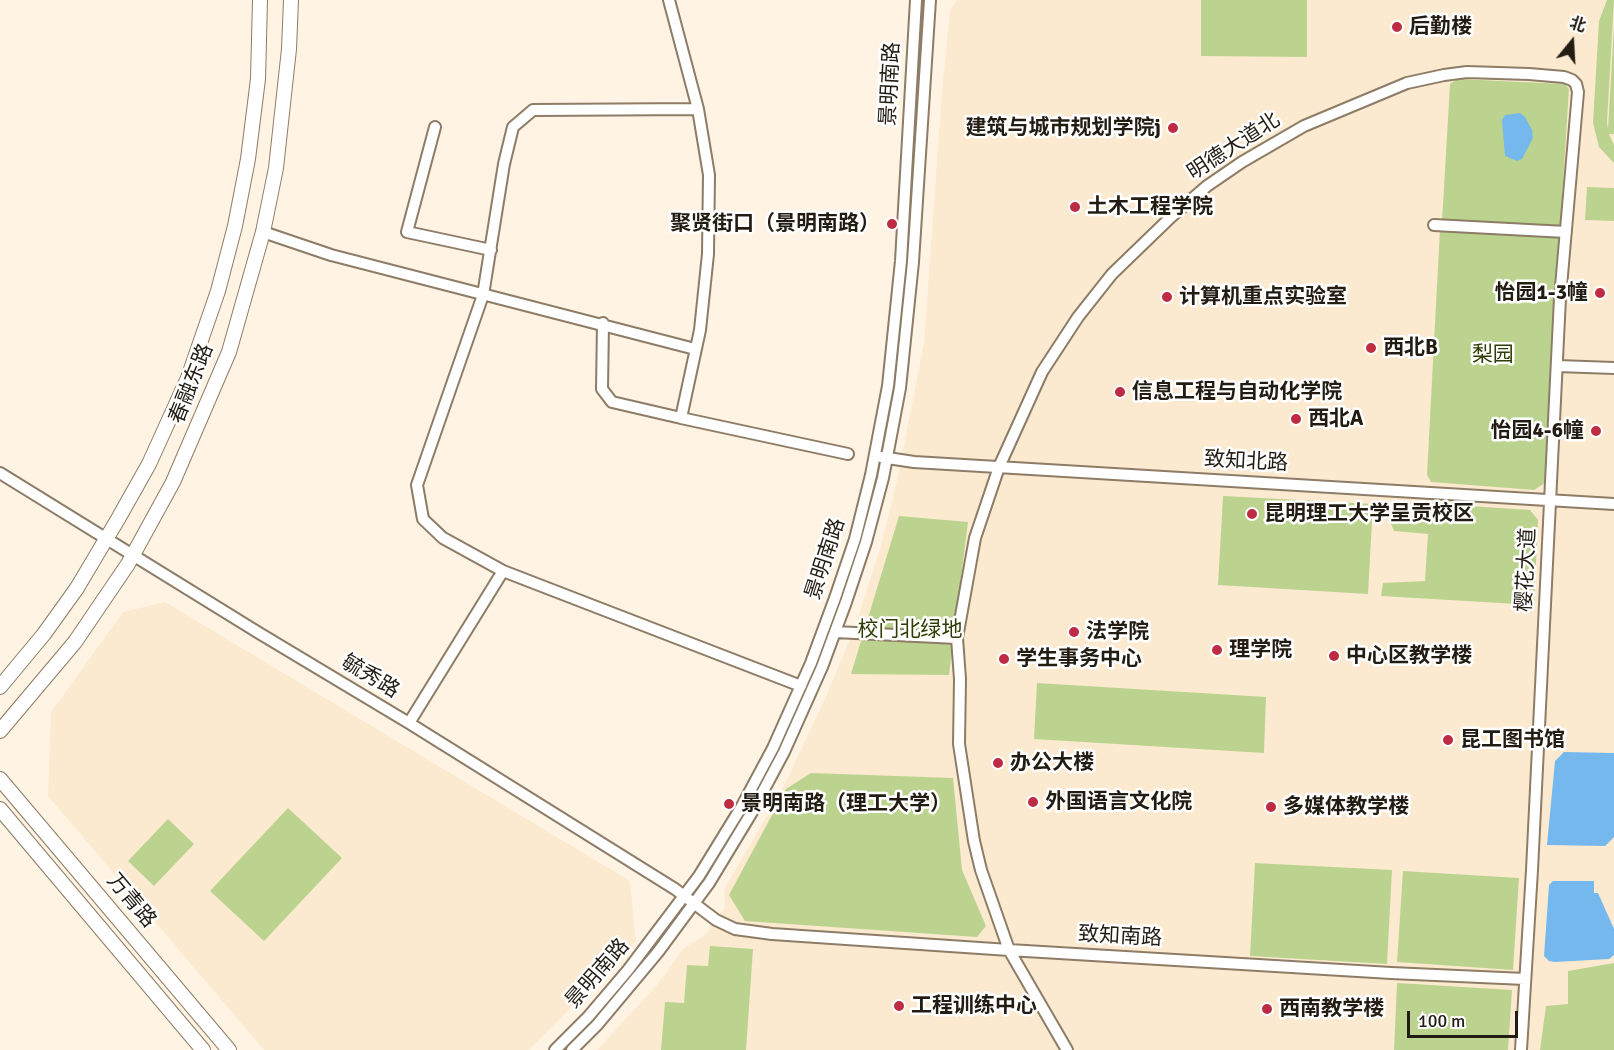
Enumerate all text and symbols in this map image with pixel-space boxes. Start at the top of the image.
north arrow [1542,12,1602,72]
text: 北 [1567,13,1588,37]
place label: 后勤楼 [1409,14,1472,40]
marker: 后勤楼 [1390,20,1404,34]
street label: 景明南路 [876,41,906,127]
street label: 明德大道北 [1183,108,1285,186]
place label: 建筑与城市规划学院j [966,115,1161,141]
marker: 建筑与城市规划学院j [1166,121,1180,135]
place label: 土木工程学院 [1087,194,1213,220]
marker: 土木工程学院 [1068,200,1082,214]
place label: 聚贤街口（景明南路） [670,211,880,237]
marker: 聚贤街口（景明南路） [885,217,899,231]
place label: 怡园1-3幢 [1494,280,1588,306]
place label: 计算机重点实验室 [1179,284,1347,310]
marker: 怡园1-3幢 [1593,286,1607,300]
marker: 计算机重点实验室 [1160,290,1174,304]
place label: 西北B [1383,335,1438,361]
street label: 春融东路 [165,340,219,428]
marker: 西北B [1364,341,1378,355]
park label: 梨园 [1472,342,1514,368]
place label: 信息工程与自动化学院 [1132,379,1342,405]
marker: 信息工程与自动化学院 [1113,385,1127,399]
place label: 西北A [1308,406,1363,432]
marker: 西北A [1289,412,1303,426]
place label: 怡园4-6幢 [1490,418,1584,444]
marker: 怡园4-6幢 [1589,424,1603,438]
street label: 致知北路 [1203,447,1289,477]
place label: 昆明理工大学呈贡校区 [1264,501,1474,527]
marker: 昆明理工大学呈贡校区 [1245,507,1259,521]
street label: 景明南路 [801,515,851,603]
street label: 樱花大道 [1512,527,1542,613]
park label: 校门北绿地 [858,617,962,643]
place label: 法学院 [1086,619,1149,645]
marker: 法学院 [1067,625,1081,639]
place label: 理学院 [1229,637,1292,663]
marker: 理学院 [1210,643,1224,657]
place label: 中心区教学楼 [1346,643,1472,669]
place label: 学生事务中心 [1016,646,1142,672]
marker: 中心区教学楼 [1327,649,1341,663]
street label: 毓秀路 [337,650,403,704]
marker: 学生事务中心 [997,652,1011,666]
place label: 昆工图书馆 [1460,727,1565,753]
marker: 昆工图书馆 [1441,733,1455,747]
place label: 办公大楼 [1010,750,1094,776]
marker: 办公大楼 [991,756,1005,770]
place label: 外国语言文化院 [1045,789,1192,815]
place label: 景明南路（理工大学） [741,791,951,817]
place label: 多媒体教学楼 [1283,794,1409,820]
marker: 外国语言文化院 [1026,795,1040,809]
marker: 景明南路（理工大学） [722,797,736,811]
marker: 多媒体教学楼 [1264,800,1278,814]
street label: 万青路 [101,869,161,933]
street label: 致知南路 [1077,922,1163,952]
street label: 景明南路 [561,934,635,1014]
place label: 工程训练中心 [911,993,1037,1019]
place label: 西南教学楼 [1279,996,1384,1022]
marker: 工程训练中心 [892,999,906,1013]
scale bar [1410,999,1521,1037]
marker: 西南教学楼 [1260,1002,1274,1016]
text: 100 m [1418,1010,1465,1032]

